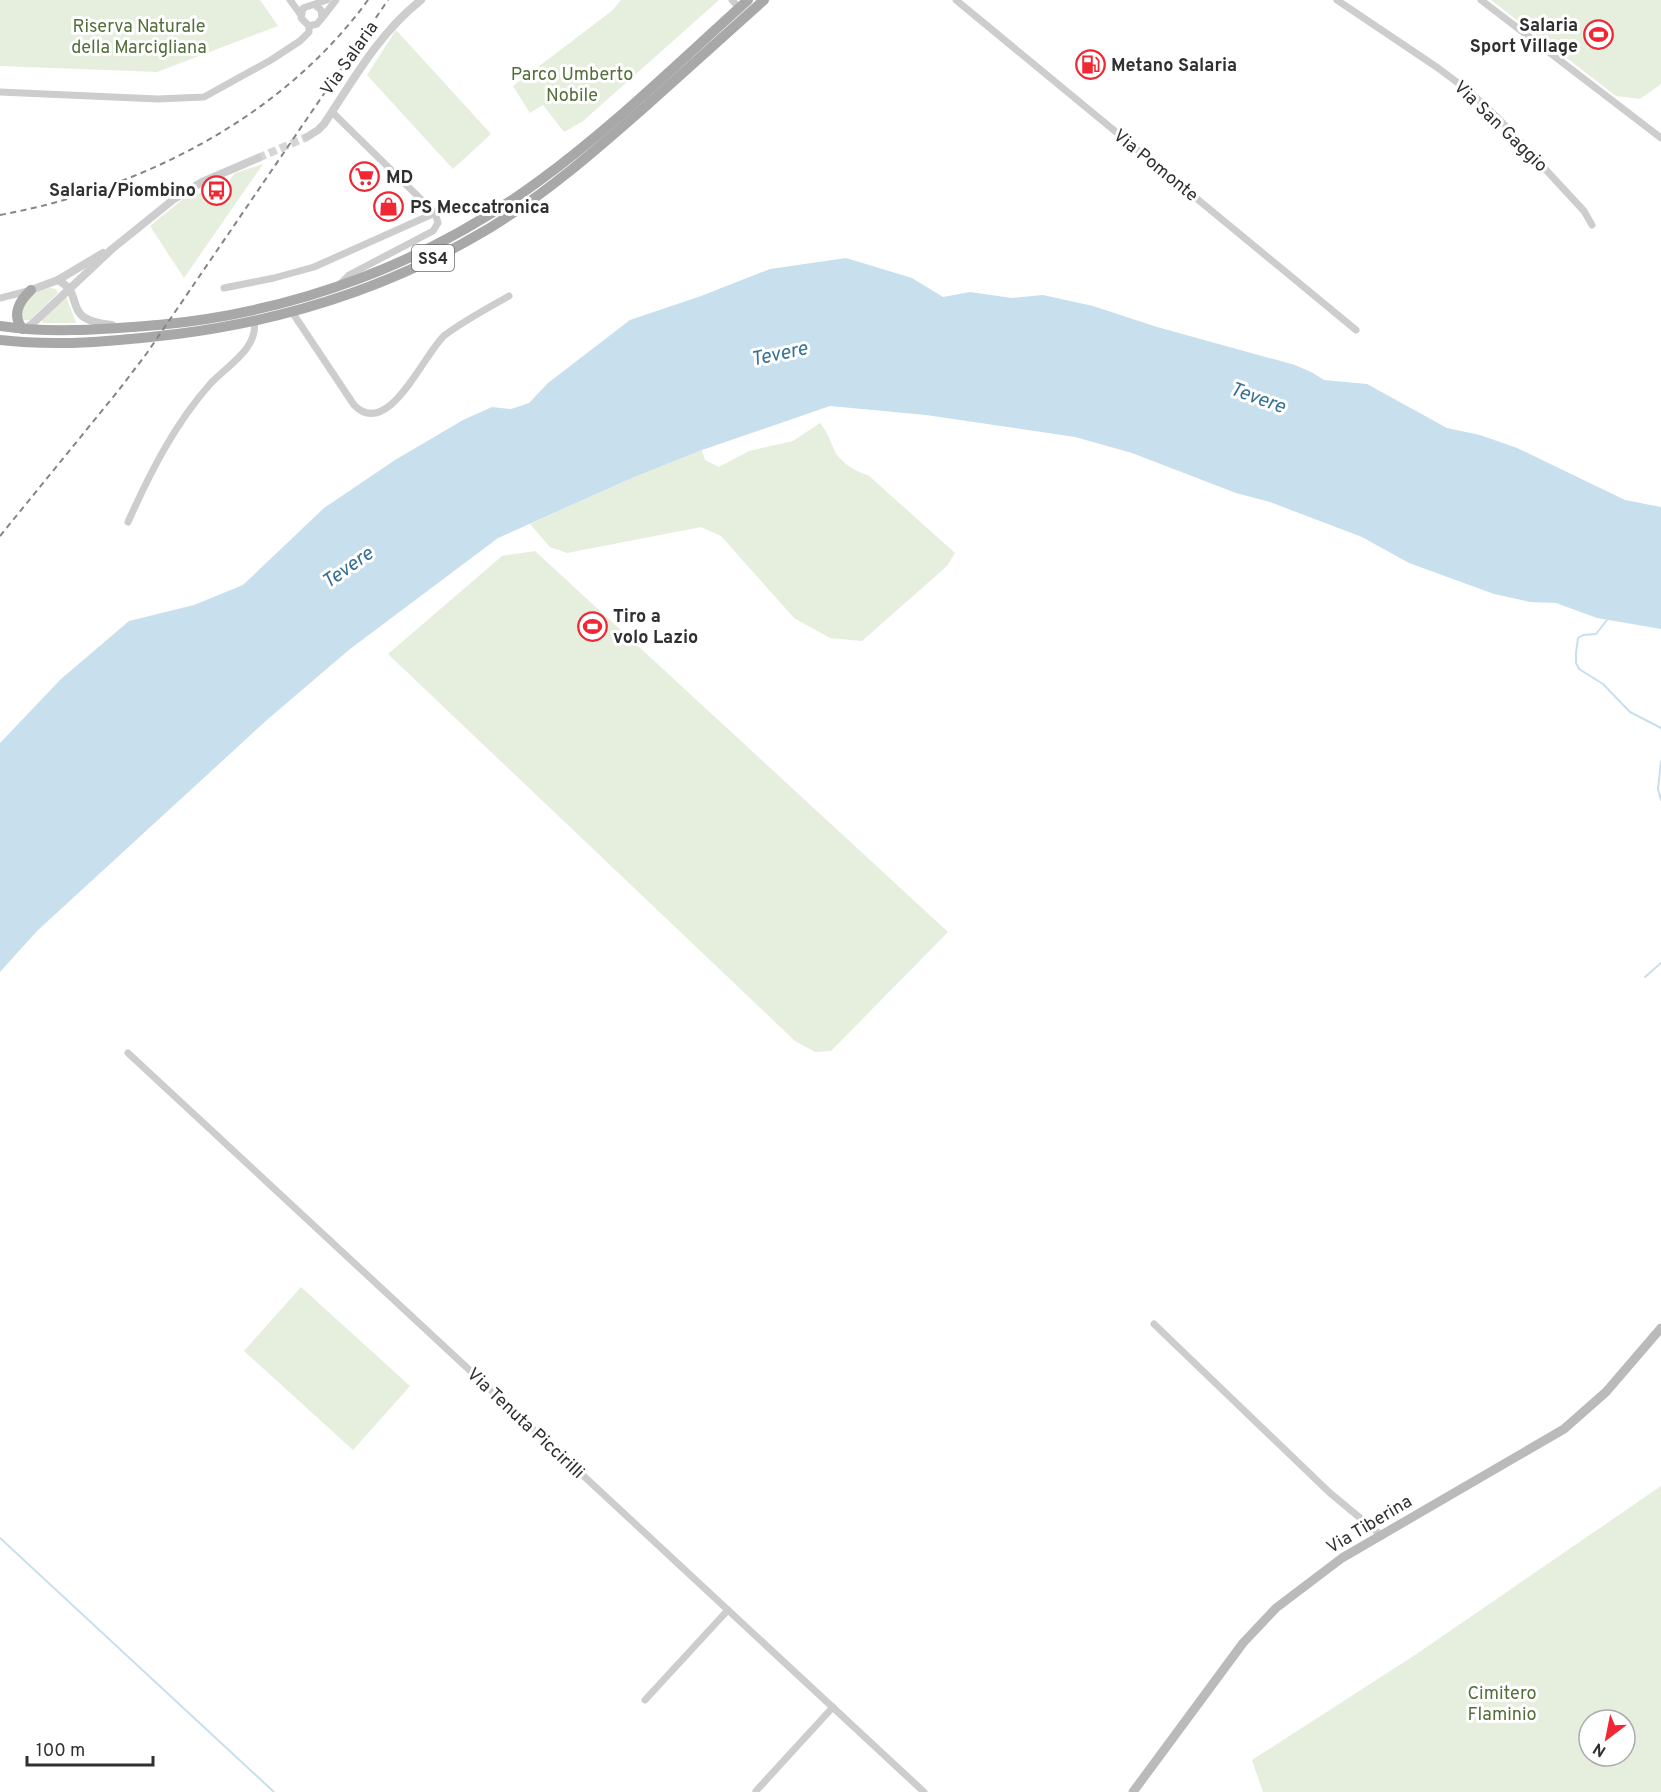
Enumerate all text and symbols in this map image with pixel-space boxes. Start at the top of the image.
place label: Salaria Sport Village [1470,15,1578,59]
park label: Riserva Naturale della Marcigliana [71,16,207,60]
street label: Via Salaria [316,17,384,101]
sports icon: Salaria Sport Village [1583,19,1615,51]
fuel station icon: Metano Salaria [1074,49,1106,81]
place label: Metano Salaria [1111,55,1237,78]
park label: Parco Umberto Nobile [511,64,633,108]
street label: Via San Gaggio [1448,77,1552,178]
street label: Via Pomonte [1108,125,1202,208]
supermarket icon: MD [349,161,381,193]
place label: MD [386,167,413,190]
bus stop icon: Salaria/Piombino [201,174,233,206]
place label: Salaria/Piombino [49,180,196,203]
shop icon: PS Meccatronica [373,191,405,223]
place label: PS Meccatronica [410,197,550,220]
road number: SS4 [412,245,454,271]
water label: Tevere [749,336,811,374]
water label: Tevere [1226,377,1289,421]
water label: Tevere [317,541,380,596]
place label: Tiro a volo Lazio [613,606,698,650]
sports icon: Tiro a volo Lazio [576,610,608,642]
street label: Via Tenuta Piccirilli [461,1364,589,1485]
street label: Via Tiberina [1323,1491,1417,1560]
park label: Cimitero Flaminio [1467,1683,1537,1727]
north arrow [1577,1708,1637,1768]
scale bar [27,1729,153,1767]
text: N [1590,1737,1610,1761]
text: 100 m [36,1740,85,1763]

